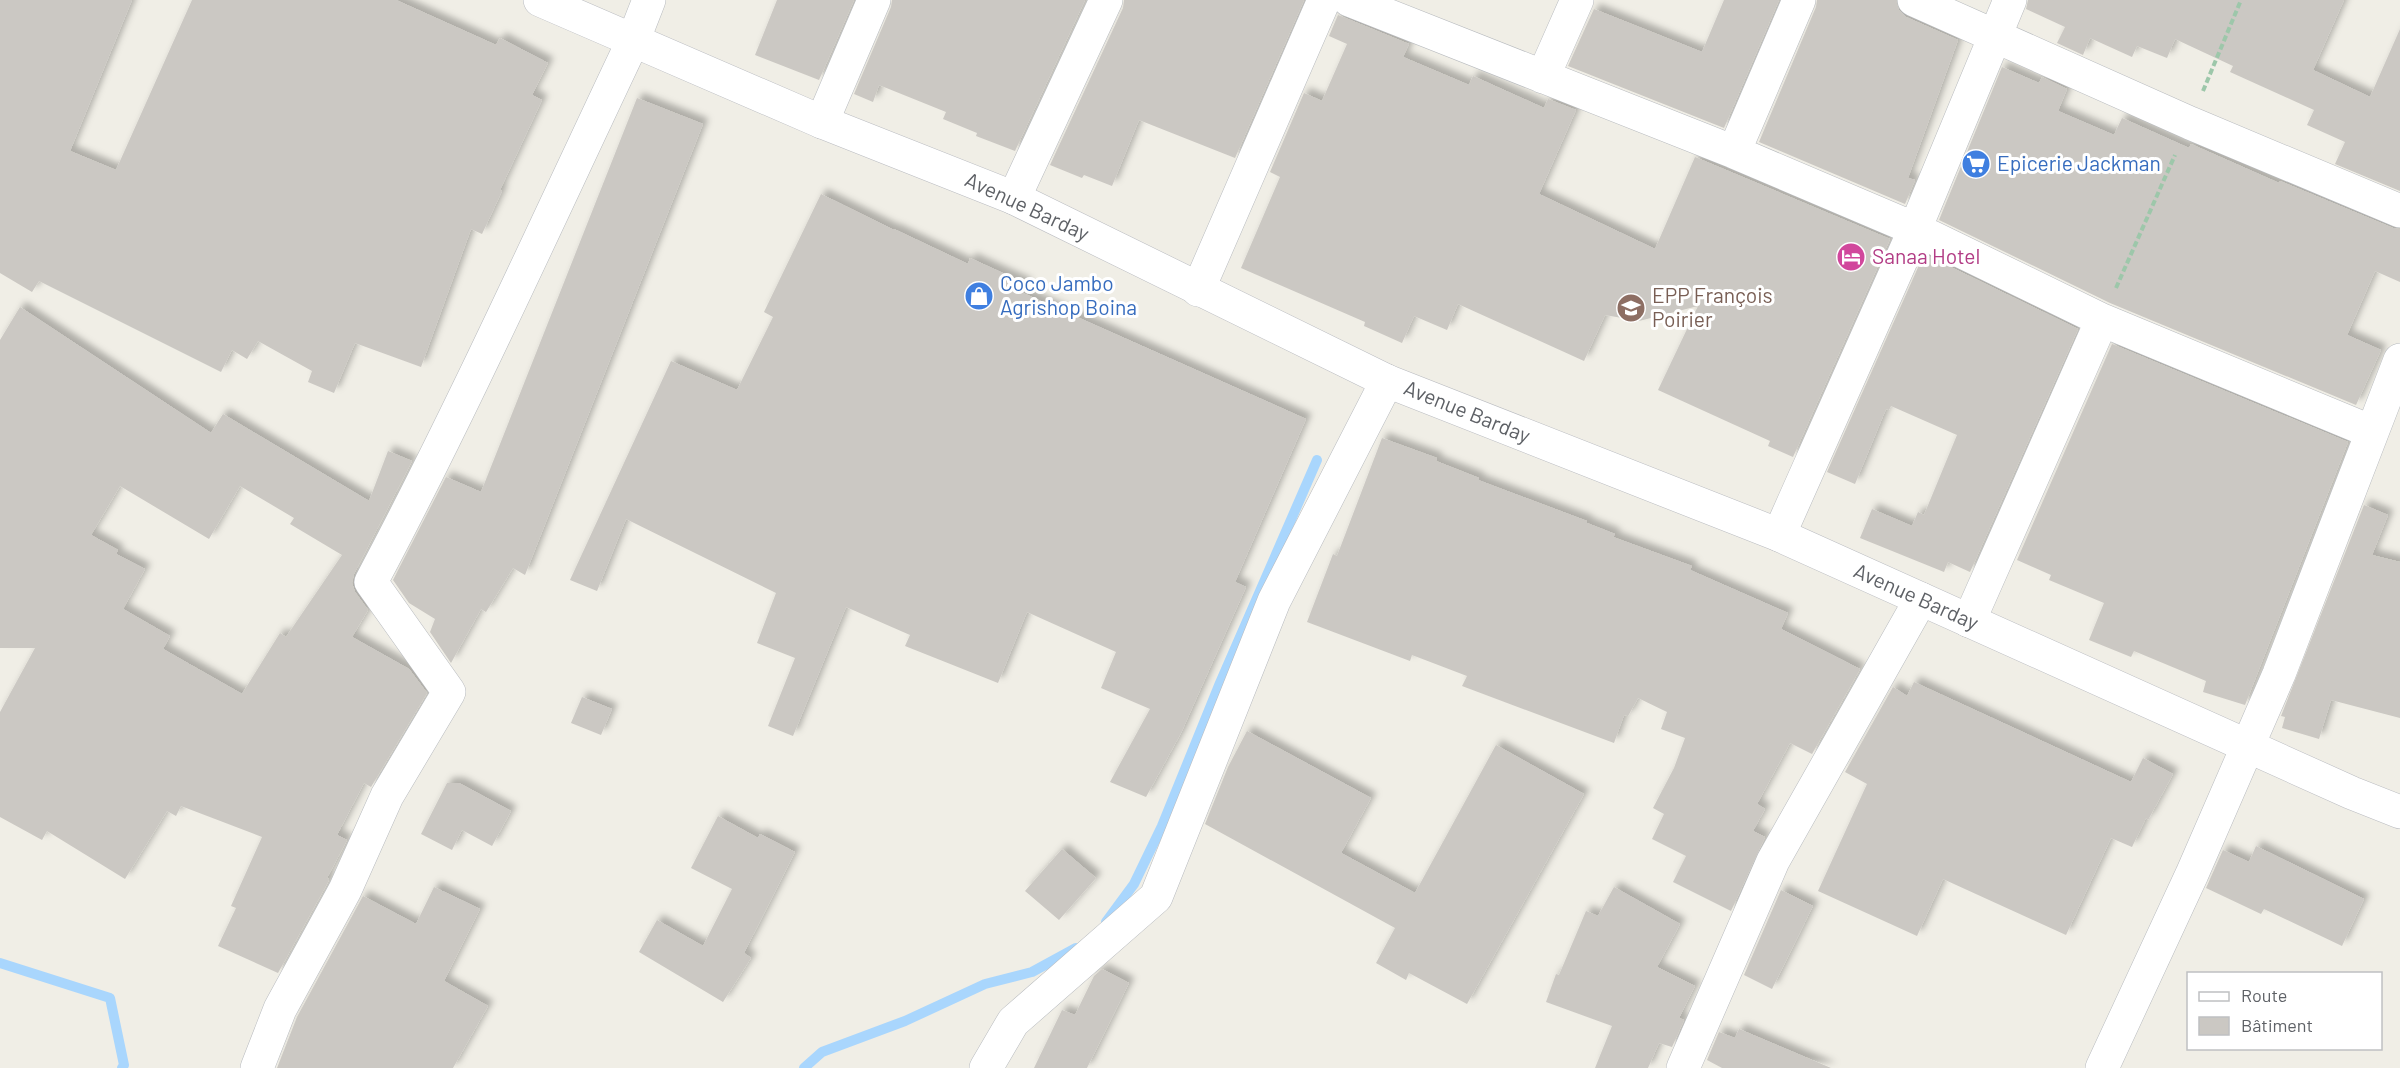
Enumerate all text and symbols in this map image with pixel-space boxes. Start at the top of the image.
supermarket icon: Epicerie Jackman [1960,148,1992,180]
place label: Epicerie Jackman [1997,150,2161,175]
street label: Avenue Barday [962,166,1094,245]
hotel icon: Sanaa Hotel [1835,241,1867,273]
place label: Sanaa Hotel [1872,243,1980,268]
place label: Coco Jambo Agrishop Boina [1000,270,1137,319]
shop icon: Coco Jambo Agrishop Boina [963,280,995,312]
place label: EPP François Poirier [1652,282,1773,331]
school or university icon: EPP François Poirier [1615,292,1647,324]
street label: Avenue Barday [1401,374,1535,447]
street label: Avenue Barday [1850,557,1983,634]
legend [2187,972,2382,1050]
text: Route [2241,984,2287,1006]
text: Bâtiment [2241,1014,2313,1036]

